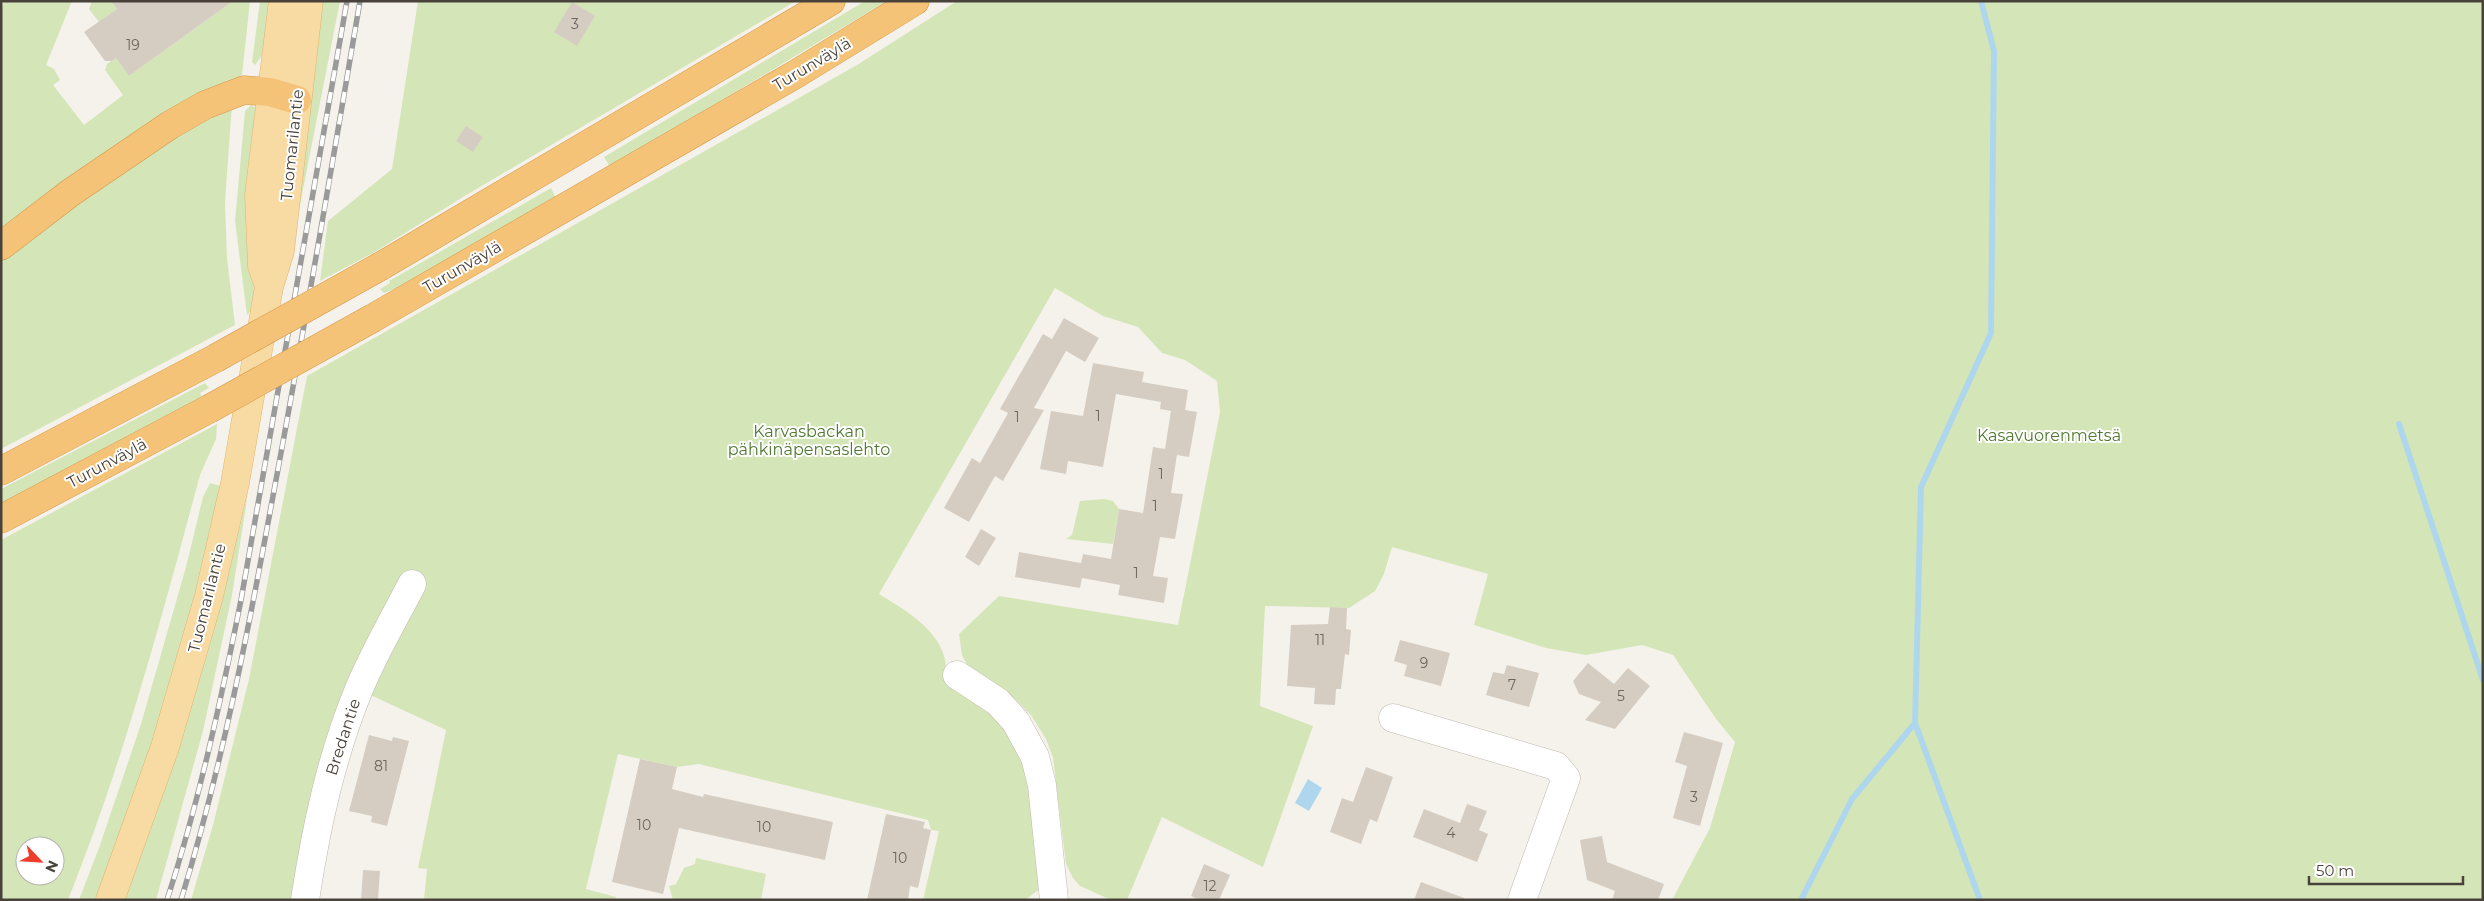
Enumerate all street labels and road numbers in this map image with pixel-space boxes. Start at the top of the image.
street label: Turunväylä [770,33,854,95]
street label: Tuomarilantie [277,88,307,202]
street label: Turunväylä [419,237,505,297]
street label: Turunväylä [64,434,150,492]
street label: Tuomarilantie [184,541,230,655]
street label: Bredantie [322,696,364,778]

